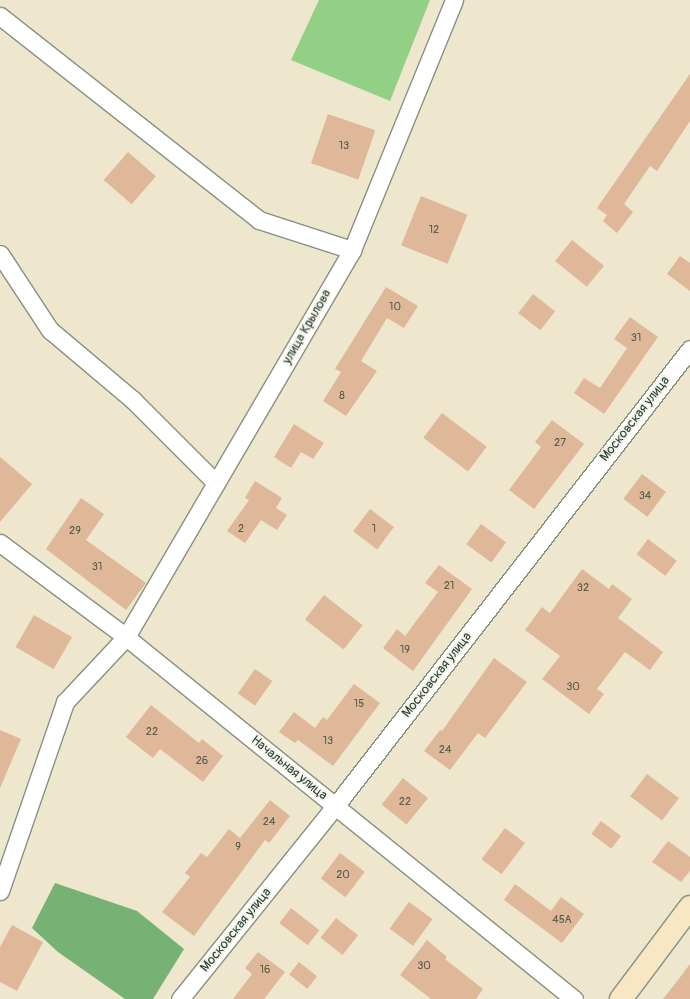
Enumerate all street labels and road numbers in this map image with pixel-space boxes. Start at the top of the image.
street label: улица Крылова [279,287,335,367]
street label: Московская улица [597,373,673,465]
street label: Московская улица [399,629,475,721]
street label: Начальная улица [248,733,330,803]
street label: Московская улица [197,885,275,975]

